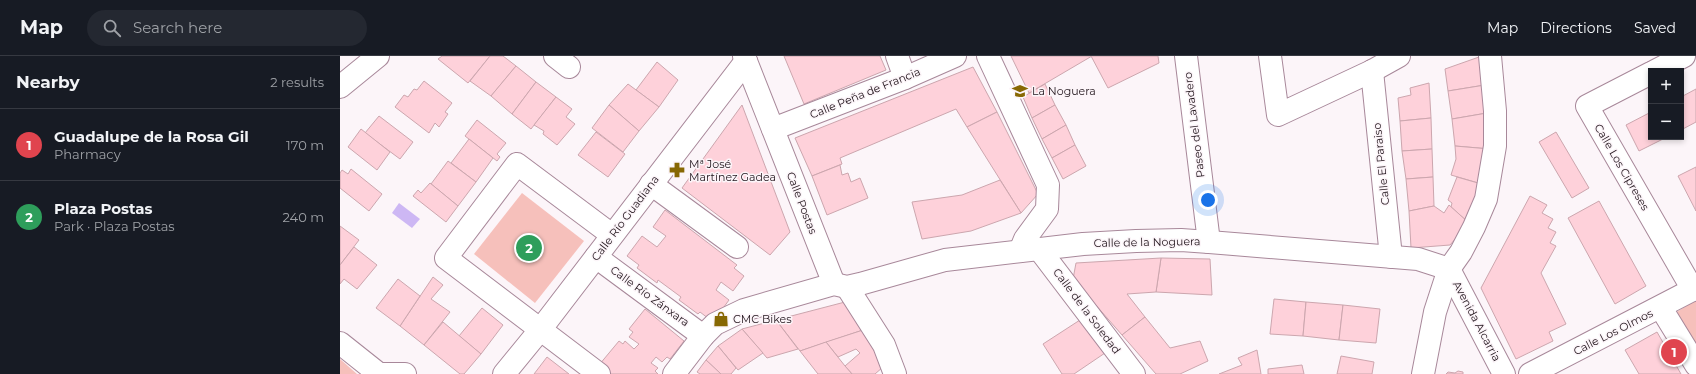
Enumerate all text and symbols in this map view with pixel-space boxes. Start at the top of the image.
search box [87,10,367,46]
text: Map [20,16,63,39]
icon: search [101,17,123,39]
text: Search here [133,18,222,37]
text: Map [1487,19,1518,37]
text: Directions [1540,19,1612,37]
text: Saved [1634,19,1676,37]
street label: Calle Peña de Francia [808,64,922,122]
map controls [1648,68,1684,140]
button: + [1648,68,1684,104]
street label: Paseo del Lavadero [1181,71,1207,179]
text: Nearby [16,72,80,92]
text: 2 results [270,74,324,90]
school or university icon: La Noguera [1011,82,1029,100]
place label: La Noguera [1032,84,1096,98]
button: − [1648,104,1684,140]
street label: Calle Los Cipreses [1592,121,1653,213]
street label: Calle El Paraiso [1370,122,1392,206]
text: Guadalupe de la Rosa Gil [54,127,249,146]
text: 1 [26,137,32,153]
text: 170 m [286,137,324,153]
text: Pharmacy [54,146,121,162]
place label: Mª José Martínez Gadea [689,157,776,184]
pharmacy icon: Mª José Martínez Gadea [668,161,686,179]
street label: Calle Postas [784,170,821,237]
street label: Calle Río Guadiana [588,172,662,264]
your location [1198,190,1218,210]
text: Plaza Postas [54,199,152,218]
text: 2 [25,209,33,225]
text: 240 m [283,209,324,225]
text: Park · Plaza Postas [54,218,175,234]
pin: 2 [516,233,542,263]
street label: Calle de la Noguera [1093,234,1201,250]
street label: Calle Río Zánxara [608,263,692,329]
street label: Calle de la Soledad [1050,265,1124,357]
street label: Avenida Alcarria [1450,278,1504,364]
street label: Calle Los Olmos [1571,306,1656,358]
shop icon: CMC Bikes [712,310,730,328]
place label: CMC Bikes [733,312,792,326]
pin: 1 [1661,337,1687,367]

